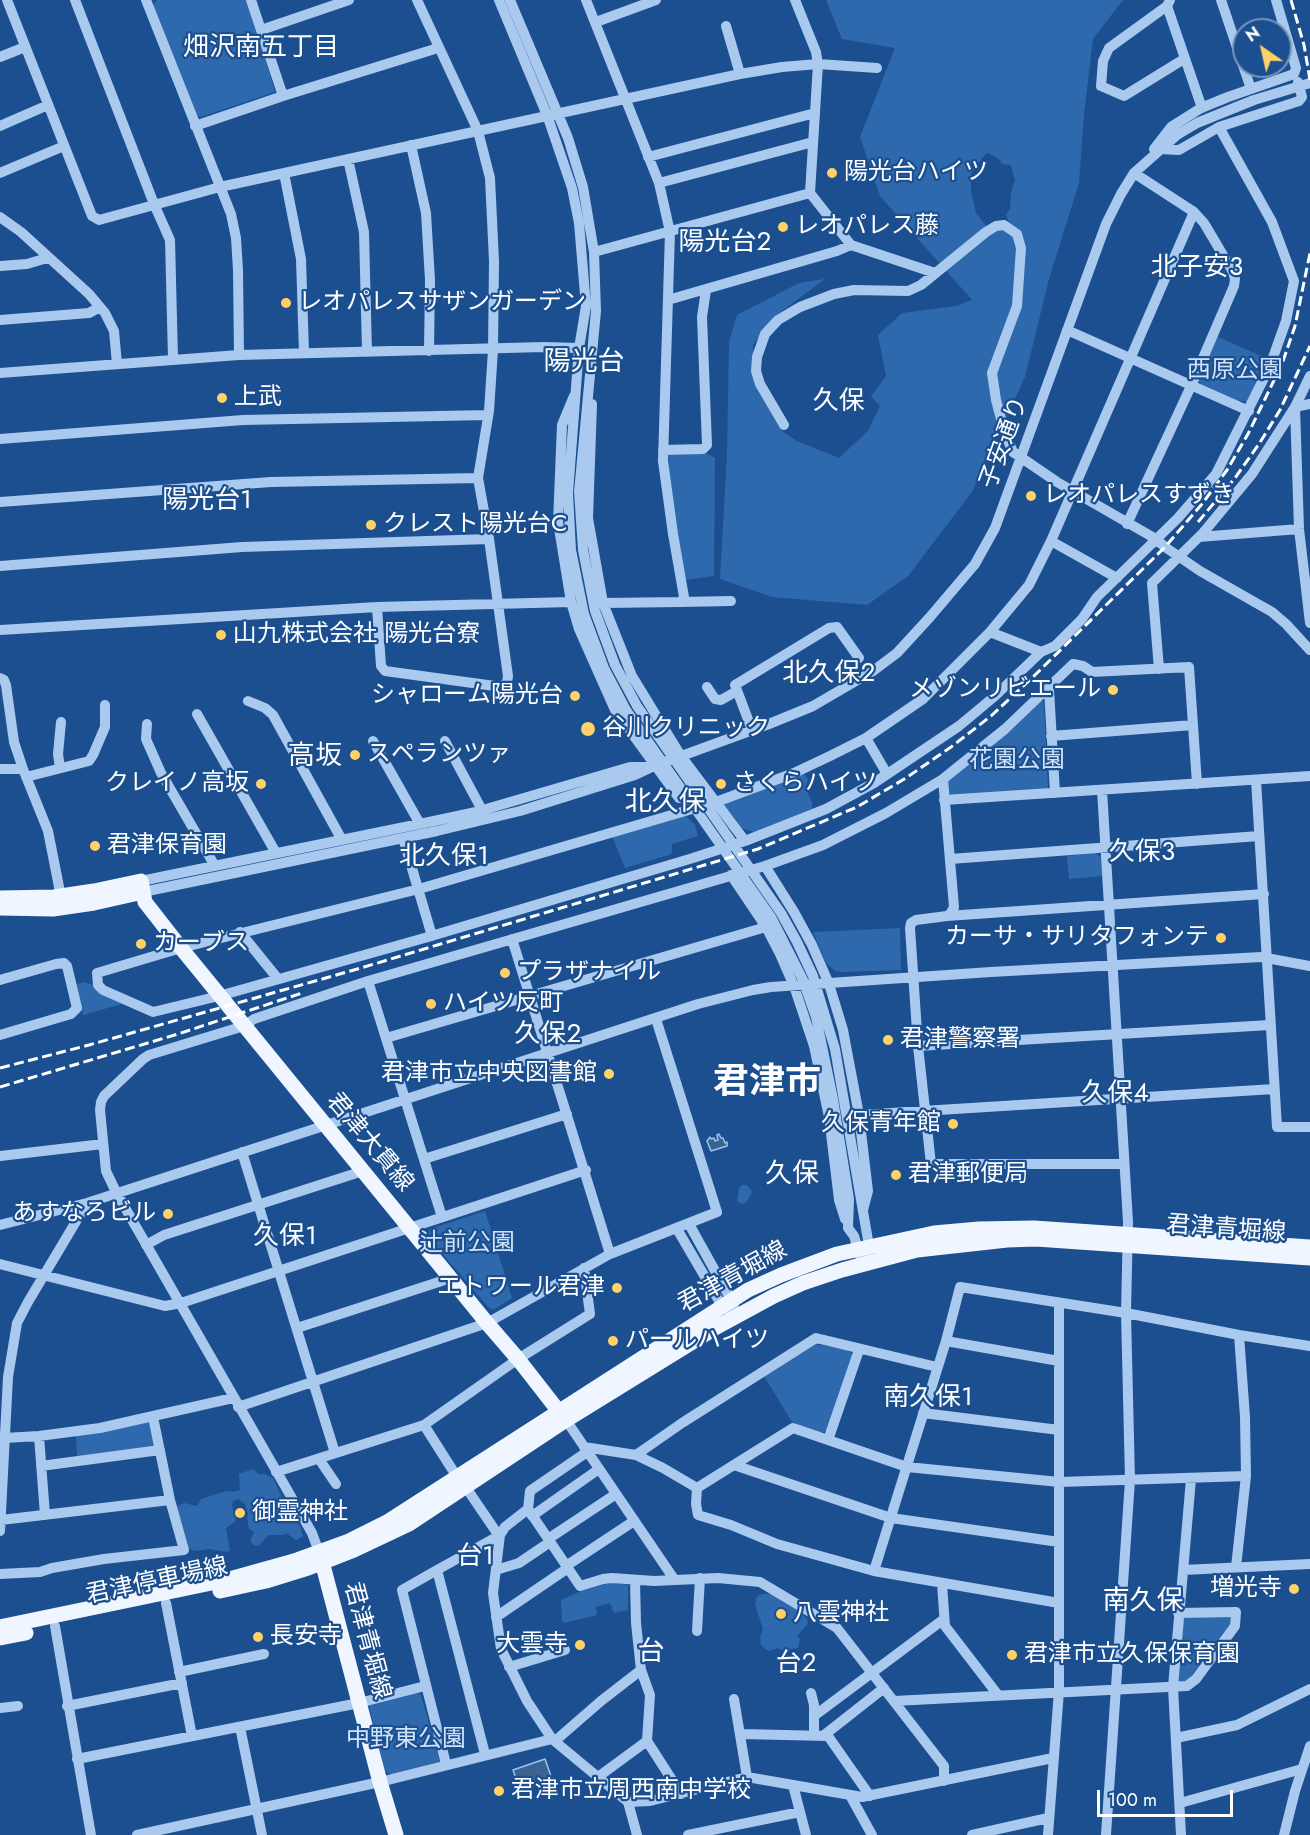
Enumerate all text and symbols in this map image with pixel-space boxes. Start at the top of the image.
north arrow [1232,18,1292,78]
text: N [1241,21,1264,47]
district label: 畑沢南五丁目 [183,33,339,65]
place label: 陽光台ハイツ [844,159,988,187]
marker: 陽光台ハイツ [825,166,839,180]
place label: レオパレス藤 [795,213,939,241]
marker: レオパレス藤 [776,220,790,234]
district label: 陽光台2 [679,228,771,260]
district label: 北子安3 [1151,253,1243,285]
place label: レオパレスサザンガーデン [298,289,586,317]
marker: レオパレスサザンガーデン [279,296,293,310]
district label: 陽光台 [544,347,624,379]
park label: 西原公園 [1187,357,1283,385]
place label: 上武 [234,384,282,412]
district label: 久保 [813,387,865,419]
marker: 上武 [215,391,229,405]
street label: 子安通り [975,393,1035,493]
place label: レオパレスすずき [1043,482,1235,510]
district label: 陽光台1 [162,486,252,518]
marker: レオパレスすずき [1024,489,1038,503]
place label: クレスト陽光台C [383,511,567,539]
marker: クレスト陽光台C [364,518,378,532]
place label: 山九株式会社 陽光台寮 [233,621,480,649]
marker: 山九株式会社 陽光台寮 [214,628,228,642]
district label: 北久保2 [783,659,875,691]
place label: メゾンリビエール [909,676,1101,704]
place label: シャローム陽光台 [371,682,563,710]
marker: メゾンリビエール [1106,683,1120,697]
marker: シャローム陽光台 [568,689,582,703]
place label: 谷川クリニック [602,715,770,743]
marker: 谷川クリニック [579,720,597,738]
district label: 高坂 [288,741,342,773]
place label: スペランツァ [367,741,511,769]
park label: 花園公園 [969,747,1065,775]
marker: スペランツァ [348,748,362,762]
place label: クレイノ高坂 [105,770,249,798]
place label: さくらハイツ [733,770,877,798]
marker: クレイノ高坂 [254,777,268,791]
marker: さくらハイツ [714,777,728,791]
district label: 北久保 [625,787,705,819]
place label: 君津保育園 [107,832,227,860]
district label: 久保3 [1109,838,1175,870]
marker: 君津保育園 [88,839,102,853]
district label: 北久保1 [399,842,489,874]
place label: カーサ・サリタフォンテ [945,924,1209,952]
place label: カーブス [153,930,249,958]
marker: カーサ・サリタフォンテ [1214,931,1228,945]
marker: カーブス [134,937,148,951]
place label: プラザナイル [517,959,661,987]
marker: プラザナイル [498,966,512,980]
place label: ハイツ反町 [443,990,563,1018]
marker: ハイツ反町 [424,997,438,1011]
district label: 久保2 [515,1020,581,1052]
place label: 君津警察署 [900,1026,1020,1054]
marker: 君津警察署 [881,1033,895,1047]
place label: 君津市立中央図書館 [381,1060,597,1088]
district label: 君津市 [713,1062,821,1106]
marker: 君津市立中央図書館 [602,1067,616,1081]
district label: 久保4 [1081,1079,1149,1111]
street label: 君津大貫線 [319,1088,419,1198]
place label: 久保青年館 [821,1110,941,1138]
marker: 久保青年館 [946,1117,960,1131]
district label: 久保 [765,1159,819,1191]
place label: 君津郵便局 [908,1161,1028,1189]
marker: 君津郵便局 [889,1168,903,1182]
place label: あすなろビル [12,1200,156,1228]
marker: あすなろビル [161,1207,175,1221]
street label: 君津青堀線 [1165,1211,1287,1249]
district label: 久保1 [253,1222,317,1254]
park label: 辻前公園 [419,1230,515,1258]
street label: 君津青堀線 [674,1236,792,1320]
place label: エトワール君津 [437,1274,605,1302]
marker: エトワール君津 [610,1281,624,1295]
place label: パールハイツ [625,1327,769,1355]
marker: パールハイツ [606,1334,620,1348]
district label: 南久保1 [883,1383,973,1415]
place label: 御霊神社 [252,1499,348,1527]
marker: 御霊神社 [233,1506,247,1520]
district label: 台1 [456,1542,494,1574]
street label: 君津停車場線 [84,1553,230,1611]
place label: 増光寺 [1210,1575,1282,1603]
street label: 君津青堀線 [337,1579,395,1703]
marker: 増光寺 [1287,1582,1301,1596]
district label: 南久保 [1103,1586,1183,1618]
place label: 八雲神社 [793,1600,889,1628]
marker: 八雲神社 [774,1607,788,1621]
place label: 長安寺 [270,1623,342,1651]
marker: 長安寺 [251,1630,265,1644]
place label: 大雲寺 [496,1631,568,1659]
district label: 台 [638,1637,664,1669]
marker: 大雲寺 [573,1638,587,1652]
place label: 君津市立久保保育園 [1024,1641,1240,1669]
marker: 君津市立久保保育園 [1005,1648,1019,1662]
district label: 台2 [776,1649,816,1681]
park label: 中野東公園 [346,1726,466,1754]
place label: 君津市立周西南中学校 [511,1777,751,1805]
scale bar [1100,1778,1236,1816]
marker: 君津市立周西南中学校 [492,1784,506,1798]
text: 100 m [1108,1787,1157,1813]

